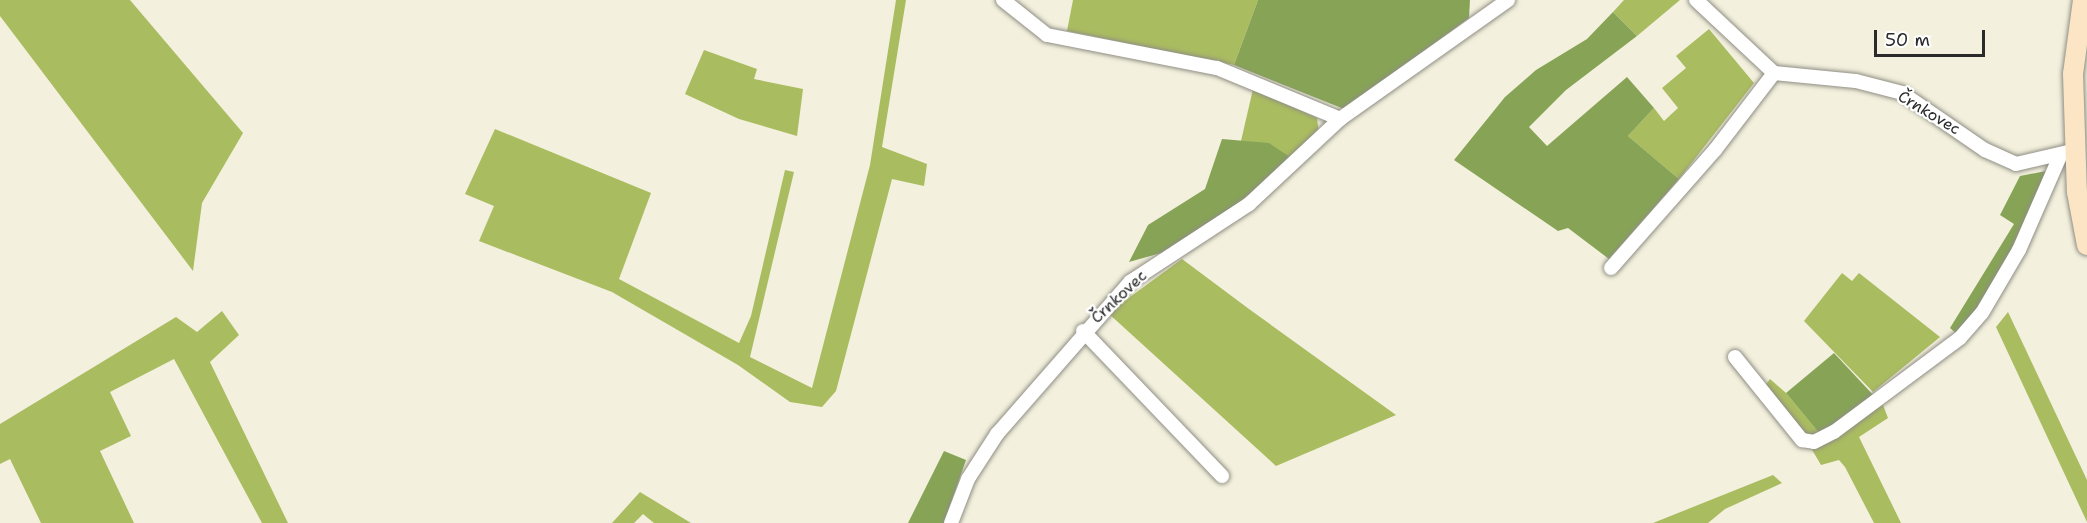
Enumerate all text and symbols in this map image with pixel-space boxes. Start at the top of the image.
scale bar [1877,18,1988,56]
text: 50 m [1885,28,1930,52]
street label: Črnkovec [1894,87,1964,139]
street label: Črnkovec [1087,266,1151,328]

